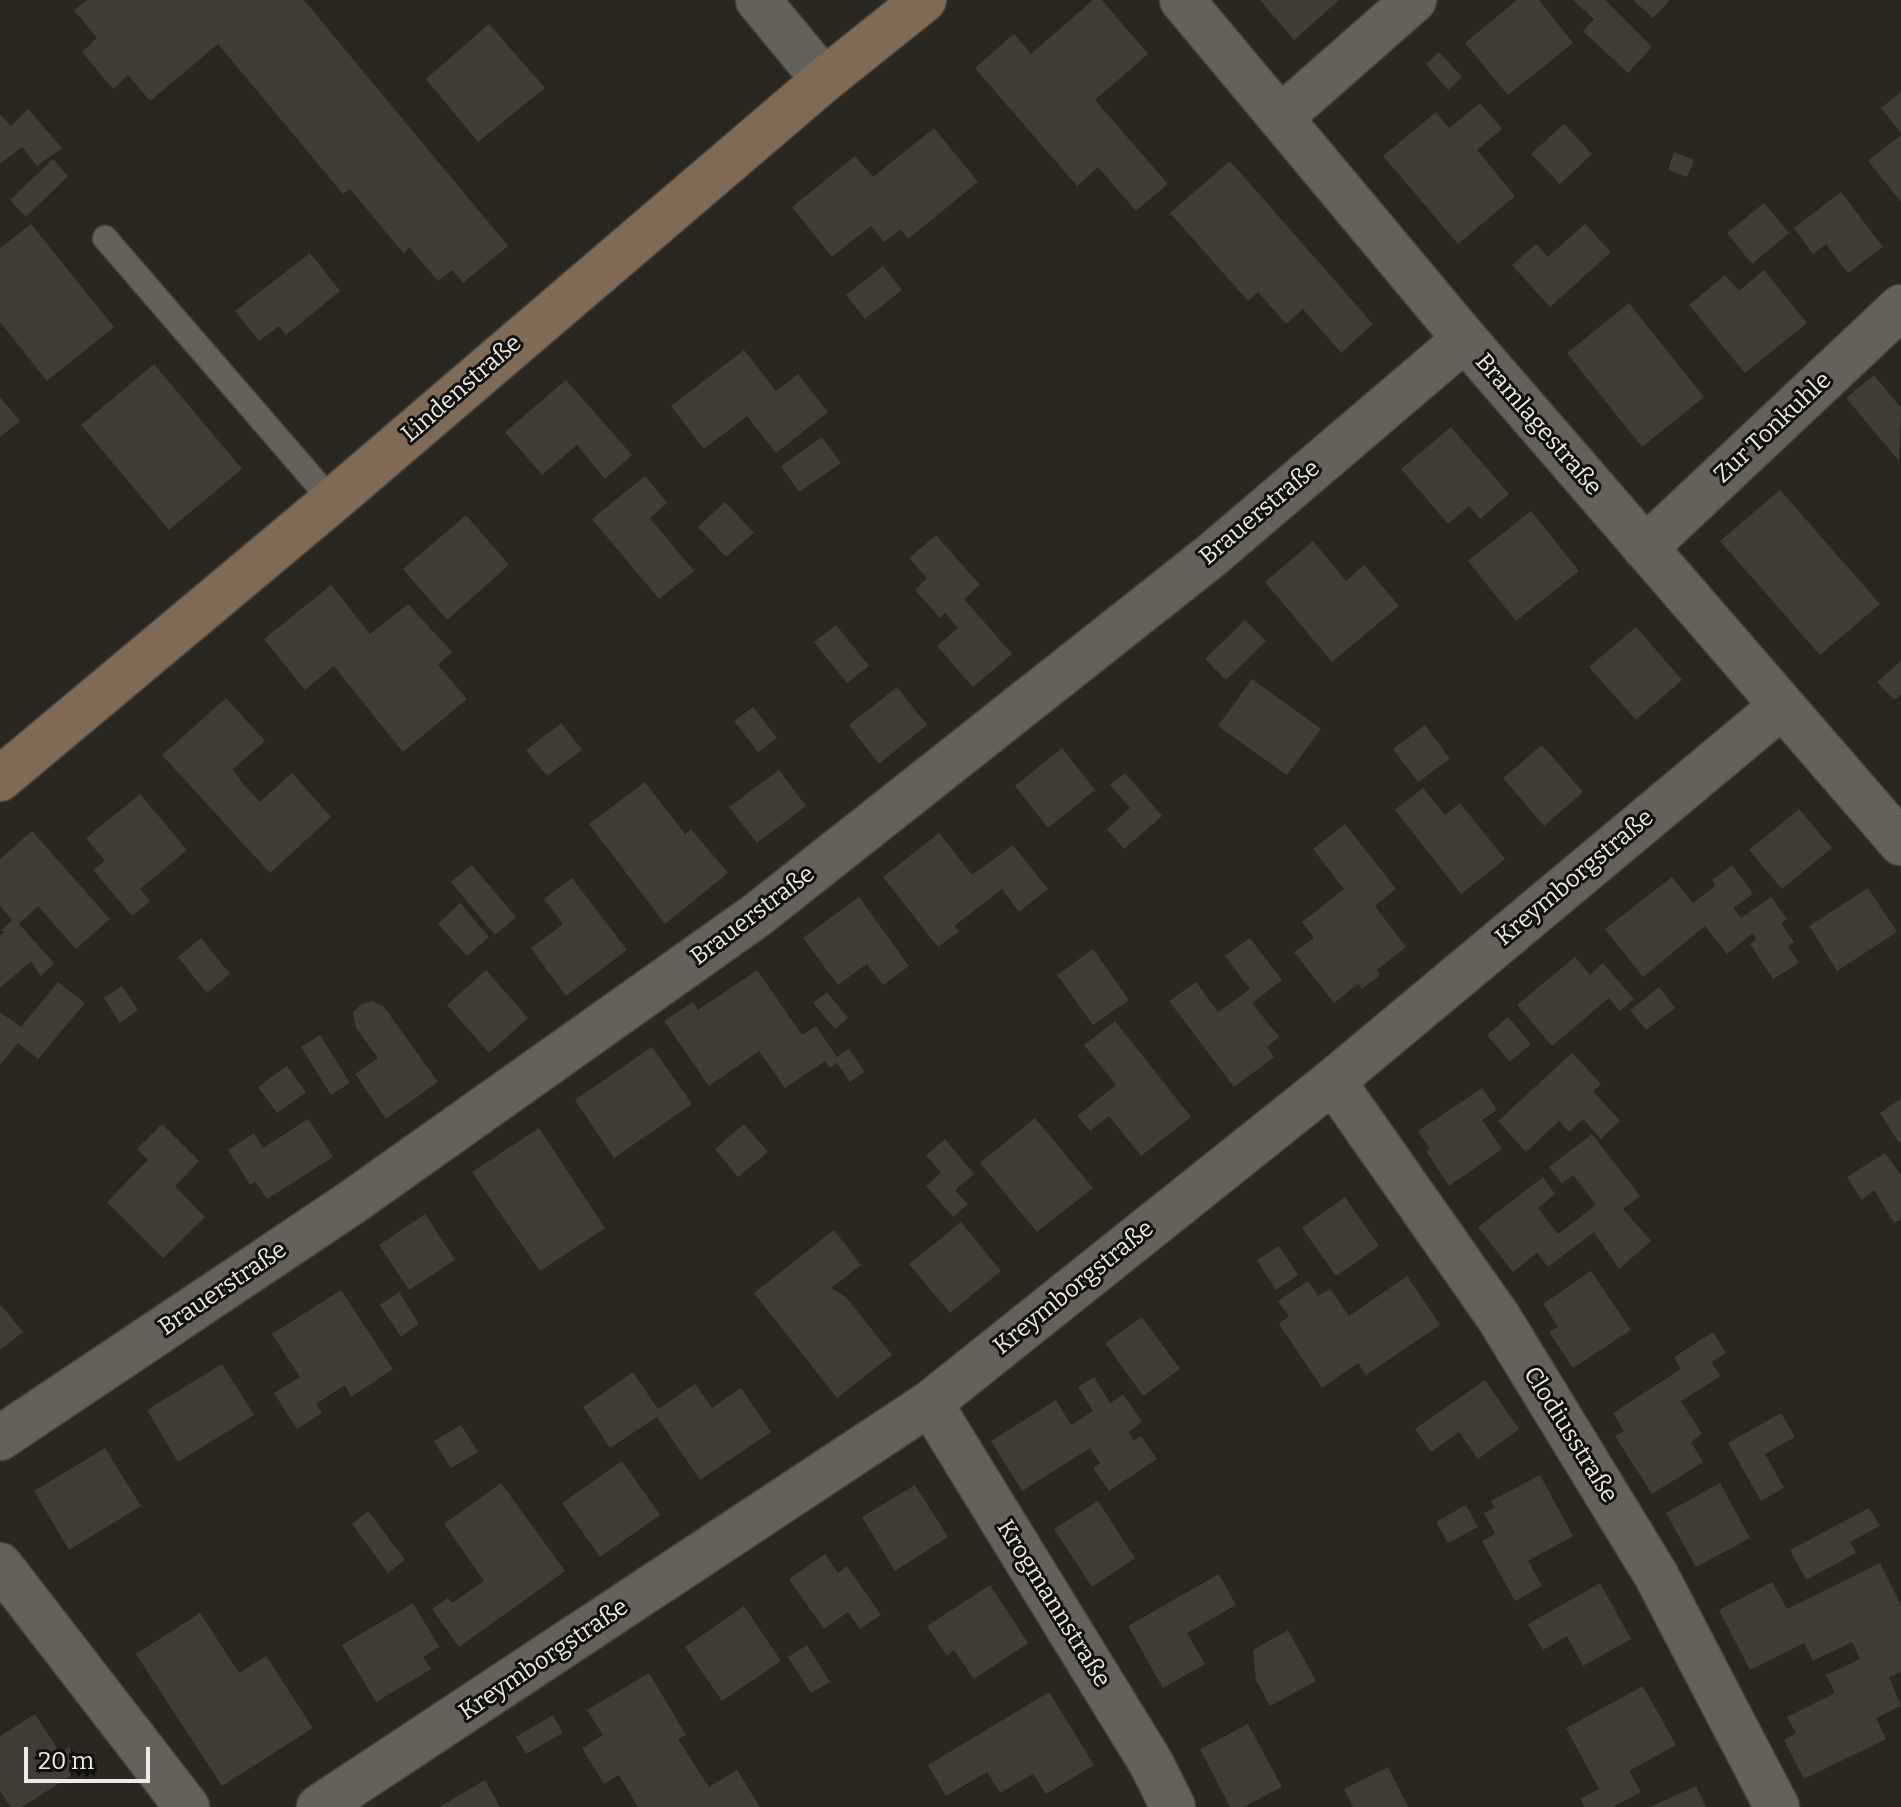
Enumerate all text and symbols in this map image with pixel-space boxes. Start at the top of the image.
street label: Lindenstraße [396,329,528,449]
street label: Bramlagestraße [1469,348,1607,502]
street label: Zur Tonkuhle [1708,366,1838,490]
street label: Brauerstraße [1194,454,1326,572]
street label: Kreymborgstraße [1490,804,1660,952]
street label: Brauerstraße [685,860,821,972]
street label: Kreymborgstraße [988,1215,1160,1361]
street label: Brauerstraße [154,1236,292,1342]
street label: Clodiusstraße [1517,1362,1623,1508]
street label: Krogmannstraße [990,1515,1116,1693]
street label: Kreymborgstraße [454,1593,634,1727]
scale bar [28,1731,154,1781]
text: 20 m [38,1747,94,1775]

